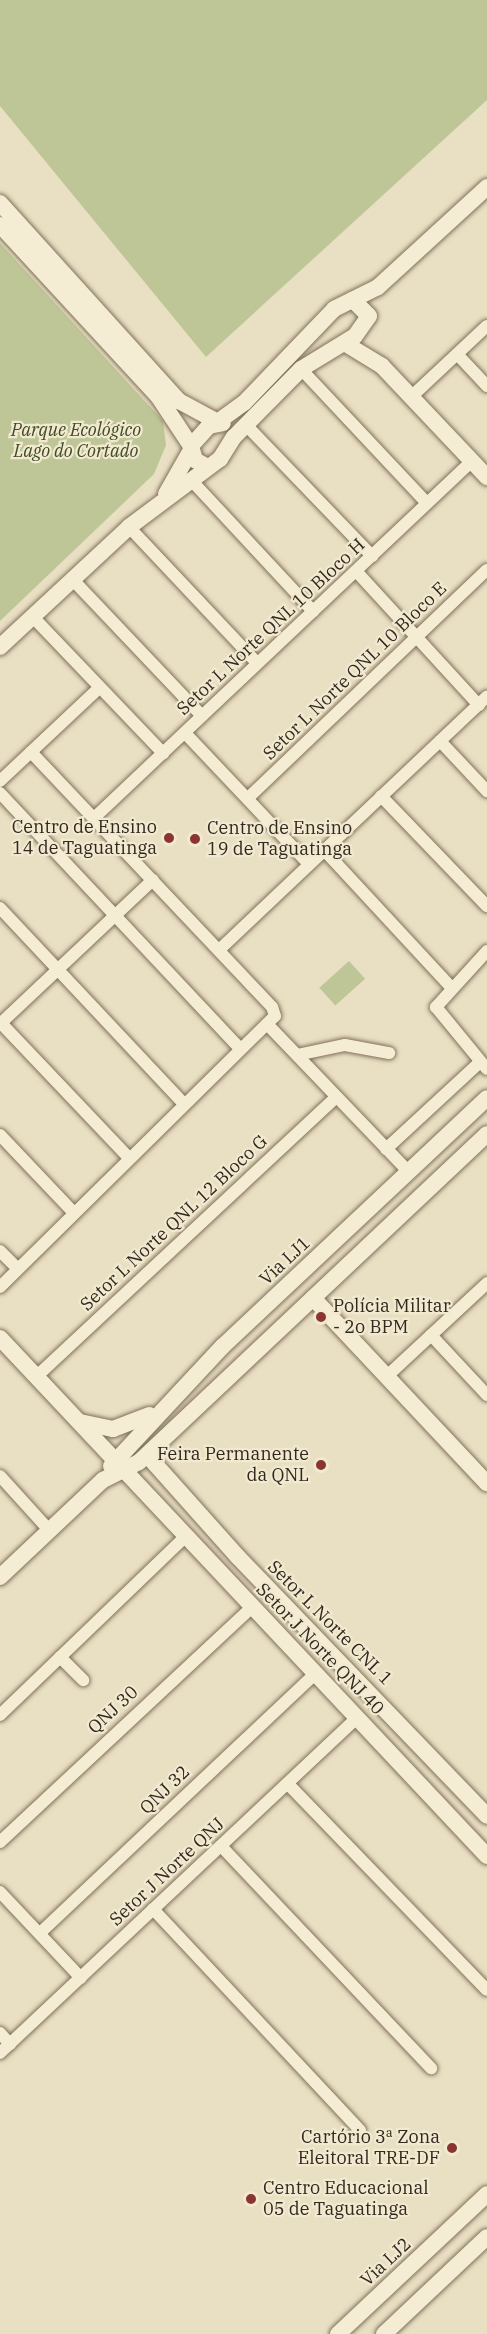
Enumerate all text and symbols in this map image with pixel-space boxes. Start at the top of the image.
park label: Parque Ecológico Lago do Cortado [11,420,141,462]
street label: Setor L Norte QNL 10 Bloco H [173,534,369,720]
street label: Setor L Norte QNL 10 Bloco E [259,578,451,764]
place label: Centro de Ensino 14 de Taguatinga [12,817,157,860]
place label: Centro de Ensino 19 de Taguatinga [207,818,352,860]
marker: Centro de Ensino 14 de Taguatinga [162,831,176,845]
marker: Centro de Ensino 19 de Taguatinga [188,832,202,846]
street label: Setor L Norte QNL 12 Bloco G [76,1131,272,1315]
street label: Via LJ1 [255,1232,315,1290]
place label: Polícia Militar - 2o BPM [333,1296,451,1338]
marker: Polícia Militar - 2o BPM [314,1310,328,1324]
place label: Feira Permanente da QNL [157,1444,309,1486]
marker: Feira Permanente da QNL [314,1458,328,1472]
street label: Setor L Norte CNL 1 [263,1556,397,1690]
street label: Setor J Norte QNJ 40 [252,1579,388,1719]
street label: QNJ 30 [83,1681,143,1739]
street label: QNJ 32 [136,1761,194,1819]
street label: Setor J Norte QNJ [105,1813,229,1931]
place label: Cartório 3ª Zona Eleitoral TRE-DF [298,2127,440,2170]
marker: Cartório 3ª Zona Eleitoral TRE-DF [445,2141,459,2155]
place label: Centro Educacional 05 de Taguatinga [263,2178,429,2220]
marker: Centro Educacional 05 de Taguatinga [244,2192,258,2206]
street label: Via LJ2 [356,2233,416,2291]

